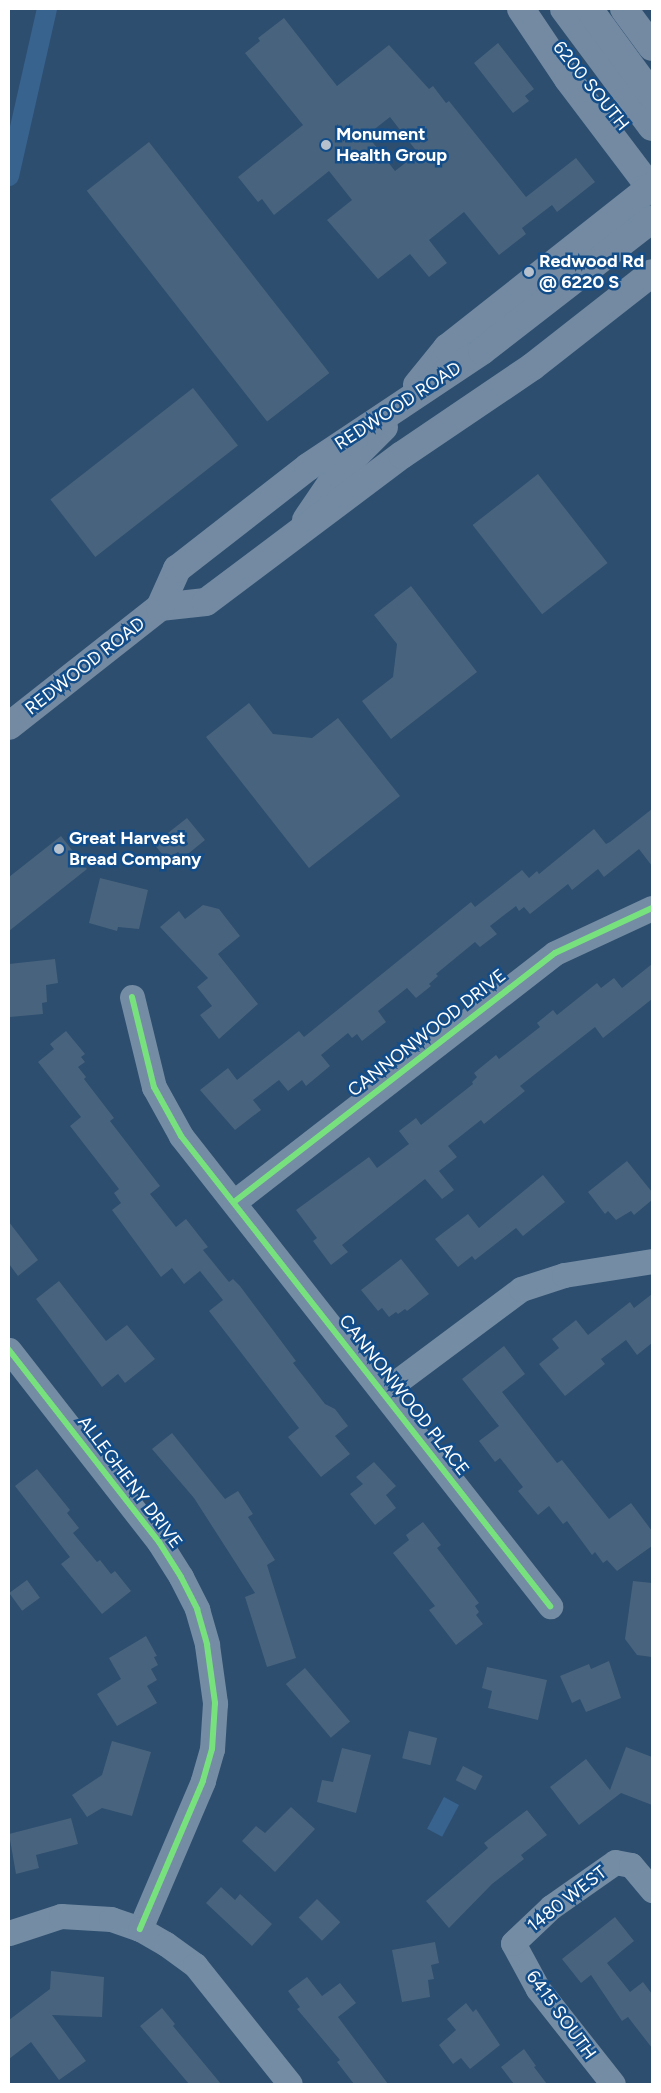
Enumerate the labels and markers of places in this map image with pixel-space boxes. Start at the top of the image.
place label: Monument Health Group [336,124,447,166]
marker: Monument Health Group [320,139,332,151]
place label: Redwood Rd @ 6220 S [539,251,644,294]
marker: Redwood Rd @ 6220 S [523,266,535,278]
place label: Great Harvest Bread Company [69,828,201,871]
marker: Great Harvest Bread Company [53,843,65,855]

